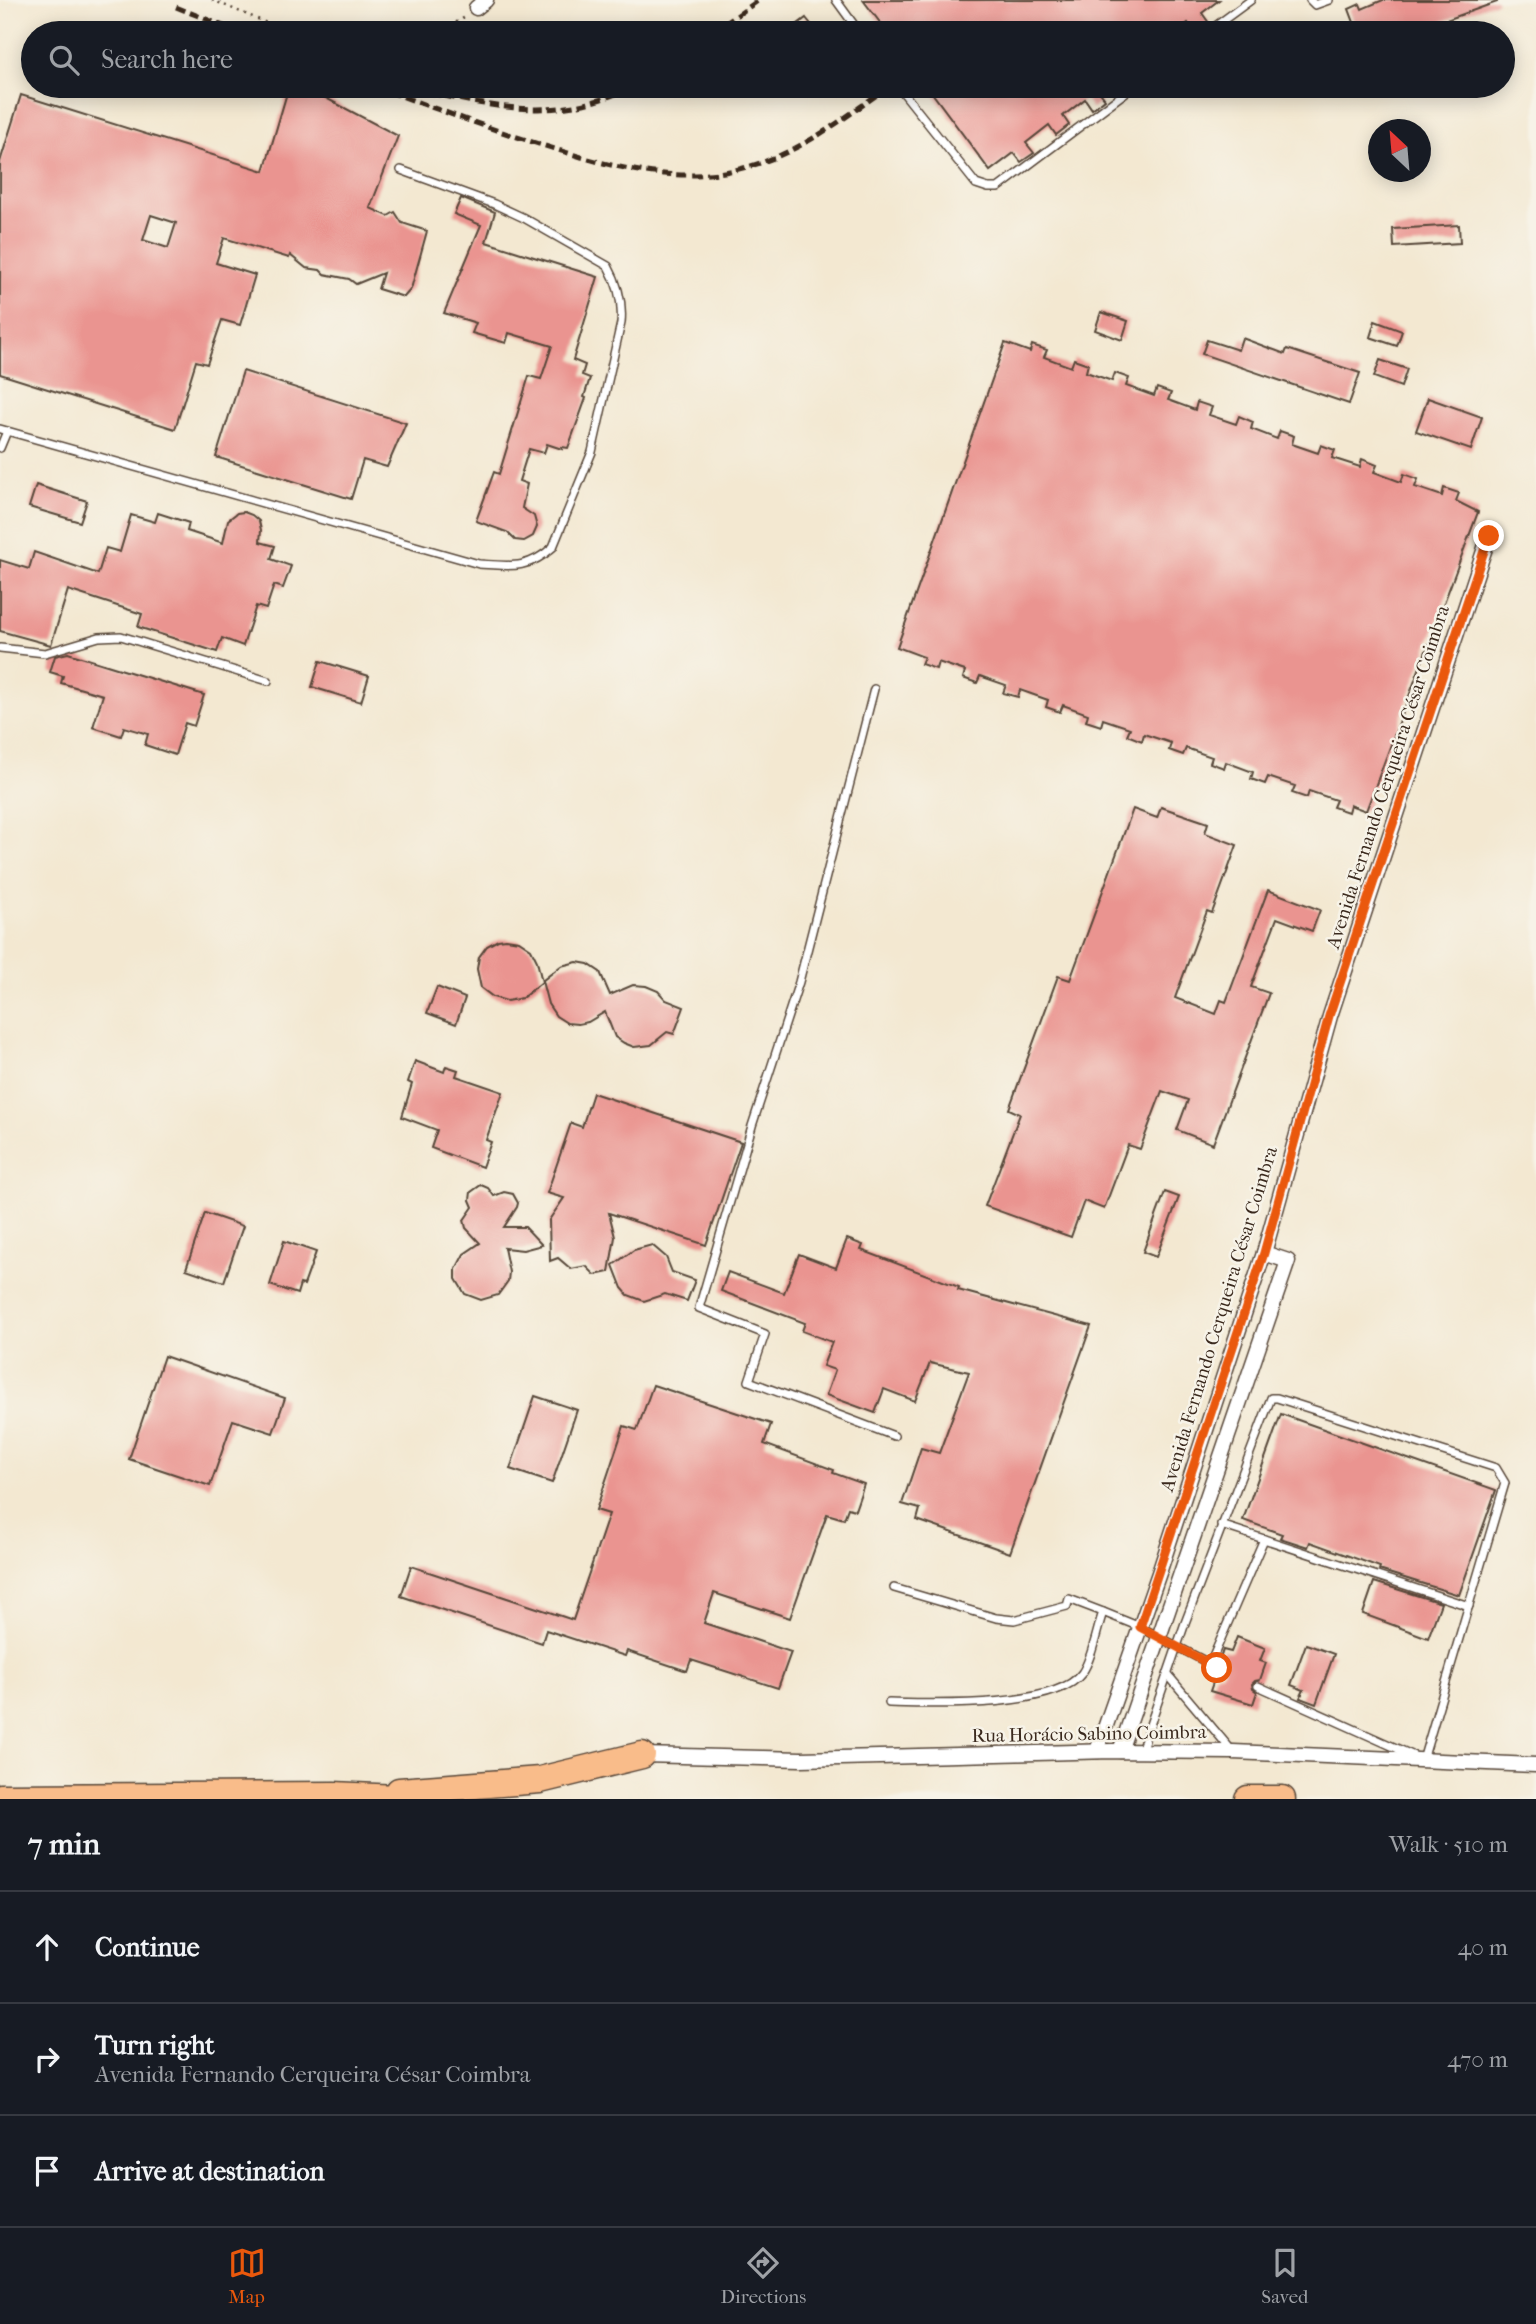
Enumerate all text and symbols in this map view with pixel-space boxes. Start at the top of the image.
search box [21,21,1515,98]
icon: search [45,41,83,79]
text: Search here [101,44,233,75]
north arrow [1368,119,1431,182]
route end [1473,520,1504,551]
street label: Avenida Fernando Cerqueira César Coimbra [1322,602,1454,952]
street label: Avenida Fernando Cerqueira César Coimbra [1156,1144,1282,1495]
route start [1201,1652,1232,1683]
street label: Rua Horácio Sabino Coimbra [971,1721,1207,1747]
text: 7 min [28,1827,100,1862]
text: Walk · 510 m [1389,1831,1508,1858]
icon: ahead [28,1928,66,1966]
text: Continue [95,1932,200,1963]
text: 40 m [1458,1934,1508,1961]
text: Turn right [95,2030,215,2061]
icon: right [28,2040,66,2078]
text: 470 m [1447,2046,1508,2073]
text: Avenida Fernando Cerqueira César Coimbra [95,2061,530,2088]
icon: arrive [28,2152,66,2190]
text: Arrive at destination [95,2156,325,2187]
tab: Map [228,2244,266,2308]
tab: Directions [721,2244,806,2308]
tab: Saved [1261,2244,1308,2308]

